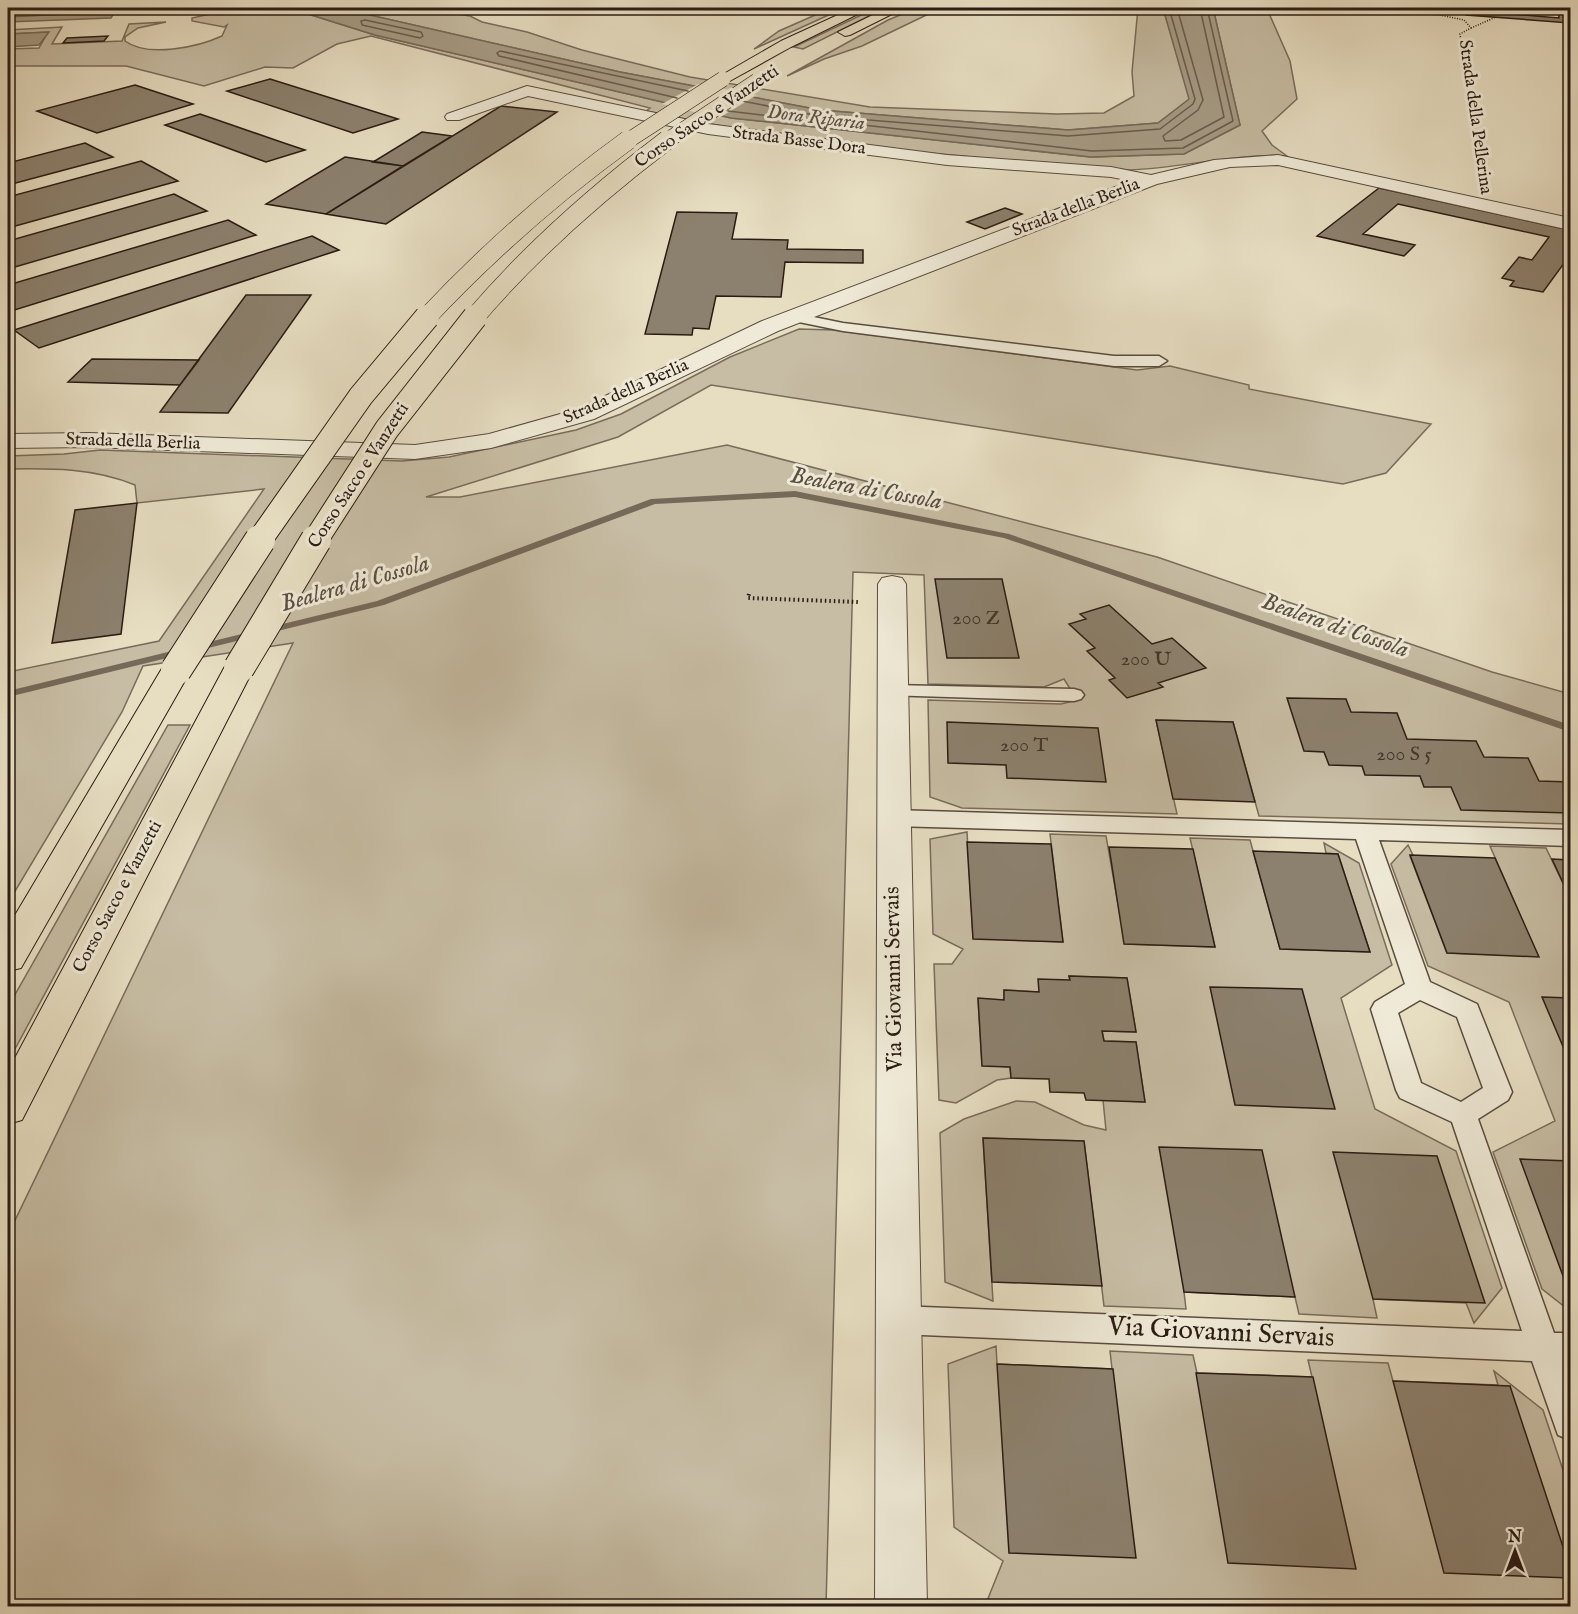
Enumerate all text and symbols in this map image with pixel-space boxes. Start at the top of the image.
street label: Strada della Pellerina [1453,38,1497,196]
street label: Corso Sacco e Vanzetti [630,60,784,174]
water label: Dora Riparia [766,100,866,136]
street label: Strada Basse Dora [731,121,867,161]
street label: Strada della Berlia [1009,173,1143,243]
street label: Strada della Berlia [560,354,692,430]
street label: Corso Sacco e Vanzetti [303,399,415,553]
street label: Strada della Berlia [65,428,201,456]
water label: Bealera di Cossola [788,460,944,518]
water label: Bealera di Cossola [277,548,433,620]
water label: Bealera di Cossola [1257,586,1413,666]
house number: 200 Z [952,606,1000,631]
house number: 200 U [1121,647,1172,672]
house number: 200 T [1000,733,1048,758]
house number: 200 S 5 [1376,742,1432,767]
street label: Corso Sacco e Vanzetti [68,817,168,977]
street label: Via Giovanni Servais [878,886,910,1073]
street label: Via Giovanni Servais [1106,1310,1335,1356]
north arrow [1485,1521,1545,1581]
text: N [1507,1528,1522,1548]

